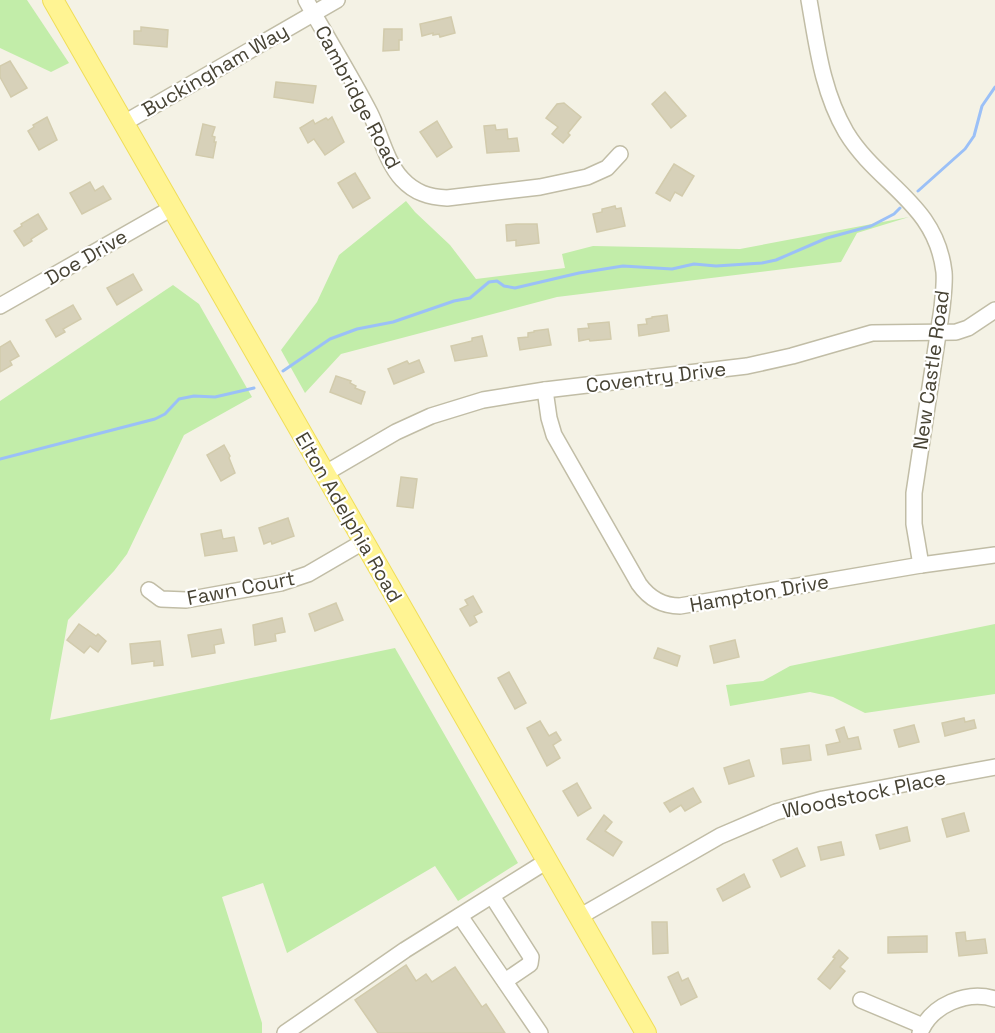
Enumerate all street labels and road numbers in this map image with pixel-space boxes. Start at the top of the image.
street label: Buckingham Way [137,18,293,122]
street label: Cambridge Road [309,21,407,173]
street label: Doe Drive [40,223,132,291]
street label: New Castle Road [907,289,955,451]
street label: Coventry Drive [584,356,728,398]
street label: Elton Adelphia Road [290,427,408,607]
street label: Fawn Court [185,565,297,611]
street label: Hampton Drive [687,568,831,618]
street label: Woodstock Place [780,764,948,824]

